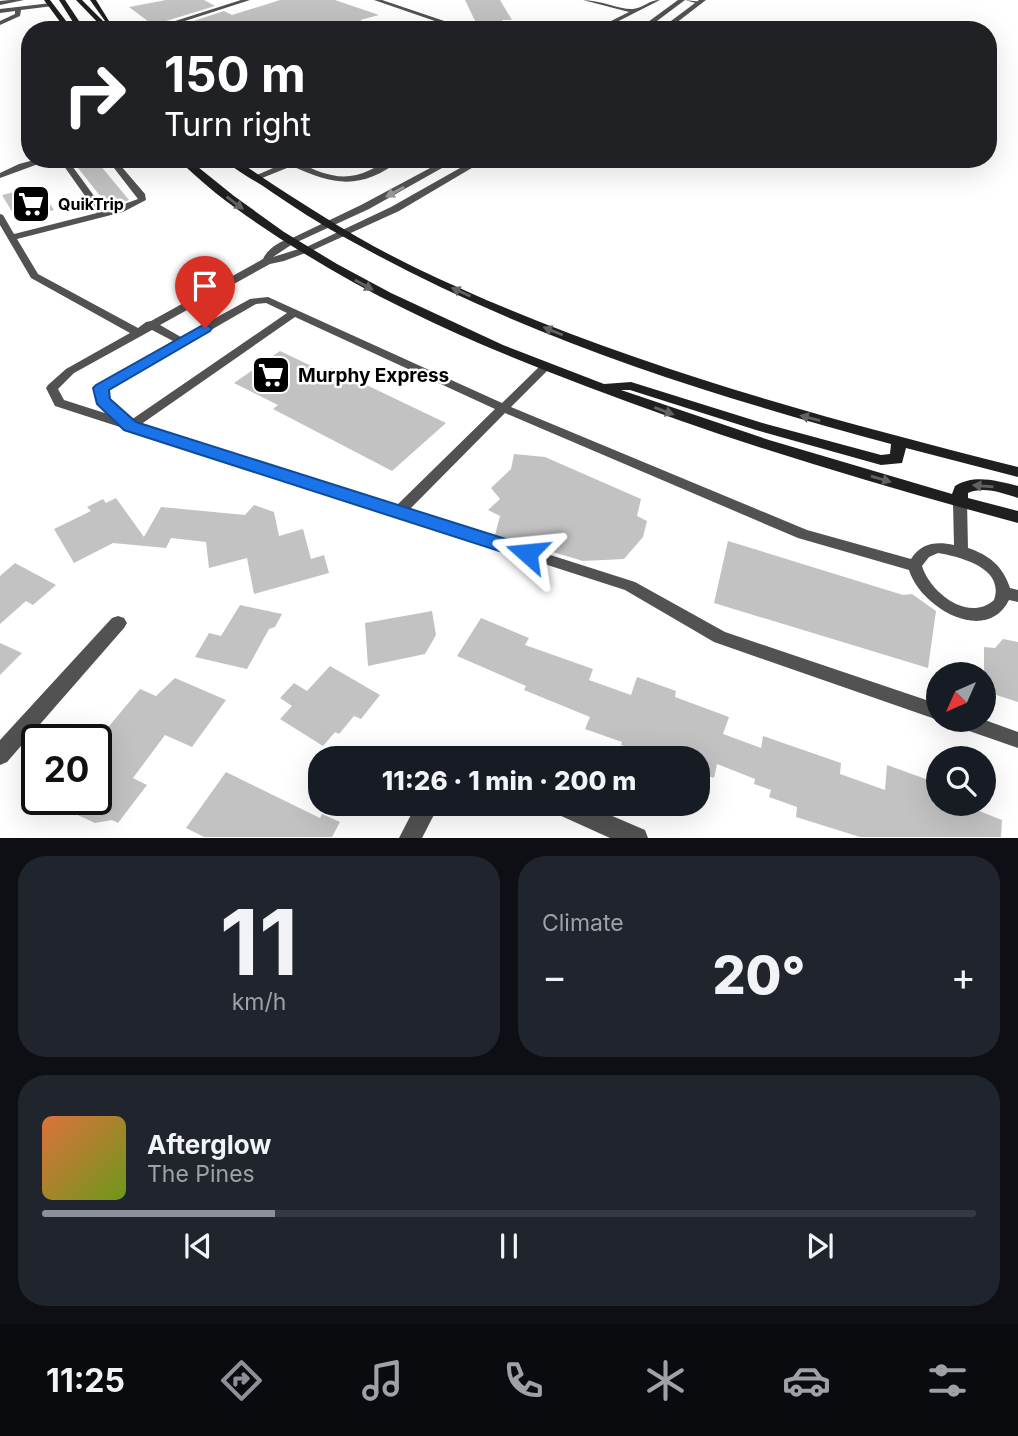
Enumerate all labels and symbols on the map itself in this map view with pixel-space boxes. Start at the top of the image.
supermarket icon: QuikTrip [10,183,52,225]
one-way arrow [385,186,404,198]
place label: QuikTrip [58,194,124,214]
one-way arrow [226,195,244,209]
pin [175,256,235,328]
one-way arrow [354,279,374,291]
one-way arrow [450,286,471,297]
one-way arrow [543,325,564,336]
supermarket icon: Murphy Express [250,354,292,396]
place label: Murphy Express [298,364,449,387]
one-way arrow [653,406,674,417]
one-way arrow [799,413,820,423]
one-way arrow [870,475,891,485]
one-way arrow [972,480,994,491]
position arrow [490,516,564,590]
north arrow [926,662,996,732]
speed limit sign: 20 [21,724,112,815]

